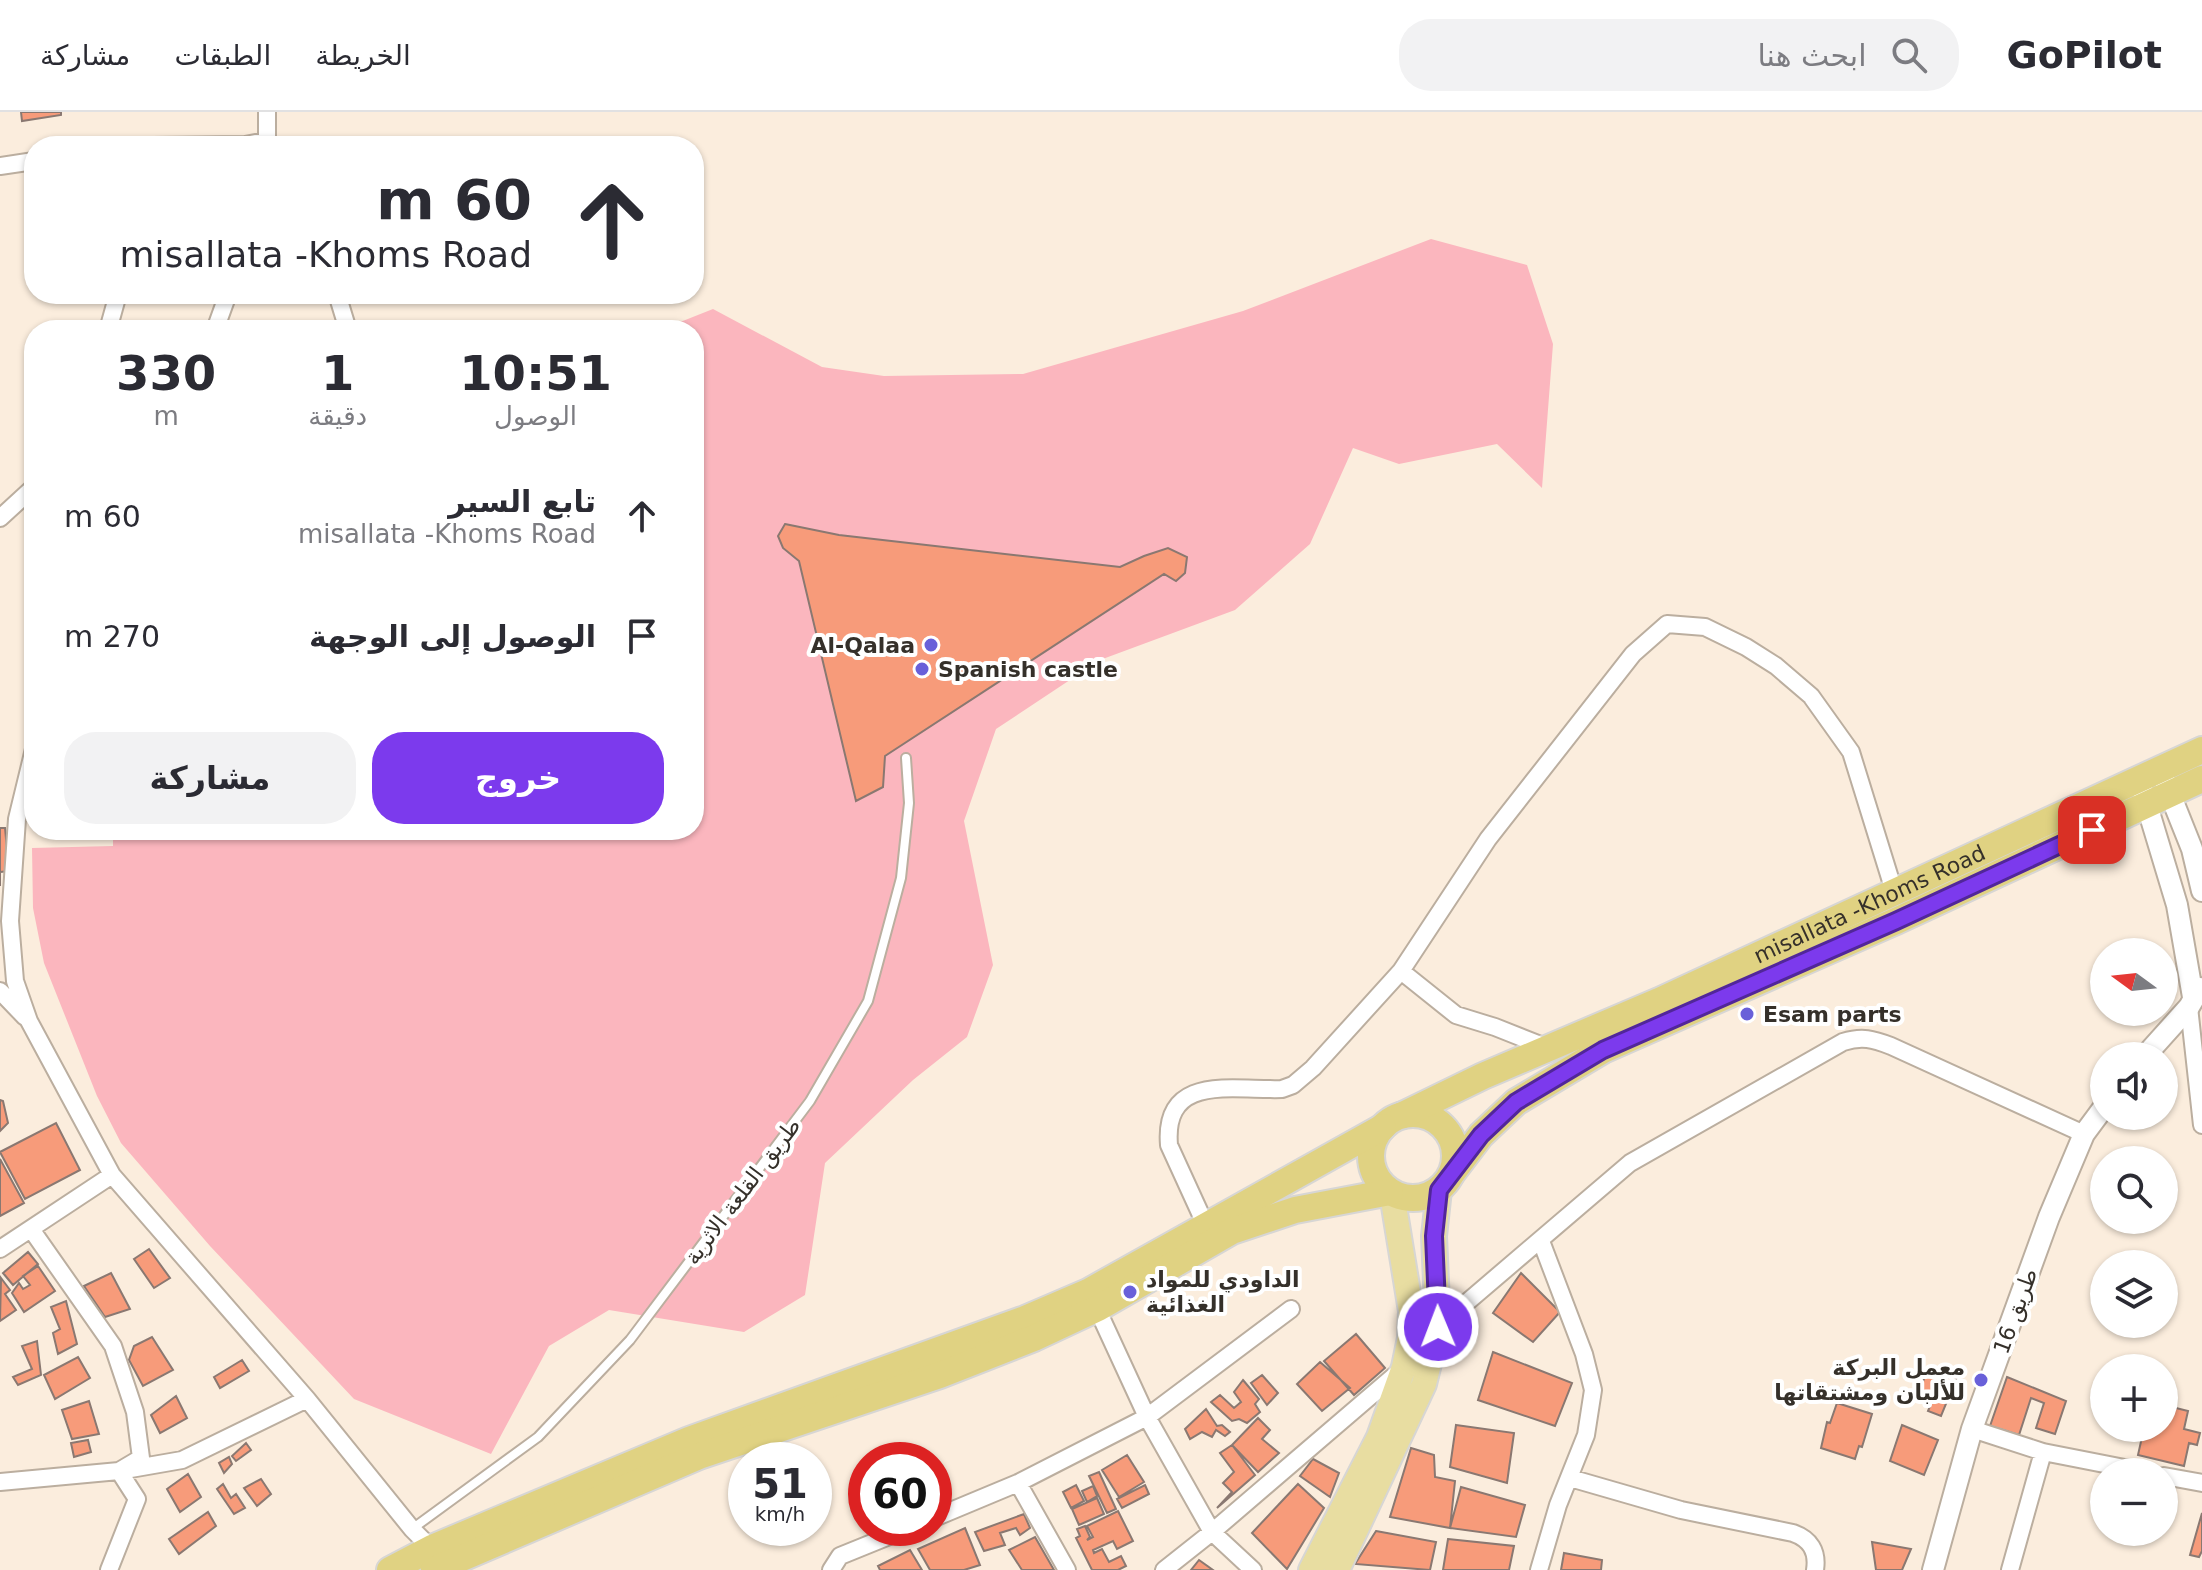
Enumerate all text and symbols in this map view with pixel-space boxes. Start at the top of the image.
search box [1399,19,1959,91]
icon: search [1887,33,1931,77]
text: GoPilot [2007,33,2162,77]
text: ابحث هنا [1757,38,1867,73]
text: مشاركة [40,39,130,72]
text: الطبقات [174,39,271,72]
text: الخريطة [315,39,411,72]
text: 60 m [376,167,532,232]
icon: ahead [560,168,664,272]
text: misallata -Khoms Road [119,234,532,275]
text: 330 [116,345,216,401]
text: 1 [321,345,354,401]
text: 10:51 [459,345,612,401]
text: m [153,401,179,431]
text: دقيقة [308,401,367,431]
text: الوصول [494,401,577,431]
text: تابع السير [448,484,596,519]
icon: ahead [620,494,664,538]
text: 60 m [64,499,141,534]
text: misallata -Khoms Road [298,519,596,549]
icon: arrive [620,614,664,658]
text: 270 m [64,619,160,654]
text: الوصول إلى الوجهة [309,619,596,654]
place label: Al-Qalaa [811,633,915,658]
marker: Al-Qalaa [922,636,940,654]
place label: Spanish castle [938,657,1118,682]
marker: Spanish castle [913,660,931,678]
button: مشاركة [64,732,356,824]
button: خروج [372,732,664,824]
pin [2058,796,2126,864]
icon: arrive [2070,808,2114,852]
street label: misallata -Khoms Road [1750,840,1989,969]
north arrow [2090,938,2178,1026]
map controls [2090,938,2178,1546]
place label: Esam parts [1763,1002,1902,1027]
marker: Esam parts [1738,1005,1756,1023]
button: sound [2090,1042,2178,1130]
street label: طريق القلعة الاثرية [679,1113,806,1270]
button: search [2090,1146,2178,1234]
button: layers [2090,1250,2178,1338]
street label: طريق 16 [1988,1265,2043,1358]
place label: الداودي للمواد الغذائية [1146,1267,1299,1317]
marker: الداودي للمواد الغذائية [1121,1283,1139,1301]
position arrow [1396,1285,1480,1369]
button: + [2090,1354,2178,1442]
place label: معمل البركة للألبان ومشتقاتها [1774,1355,1965,1406]
marker: معمل البركة للألبان ومشتقاتها [1972,1371,1990,1389]
speed limit sign: 60 [848,1442,952,1546]
button: − [2090,1458,2178,1546]
text: 51 [752,1461,808,1507]
text: km/h [755,1502,805,1526]

